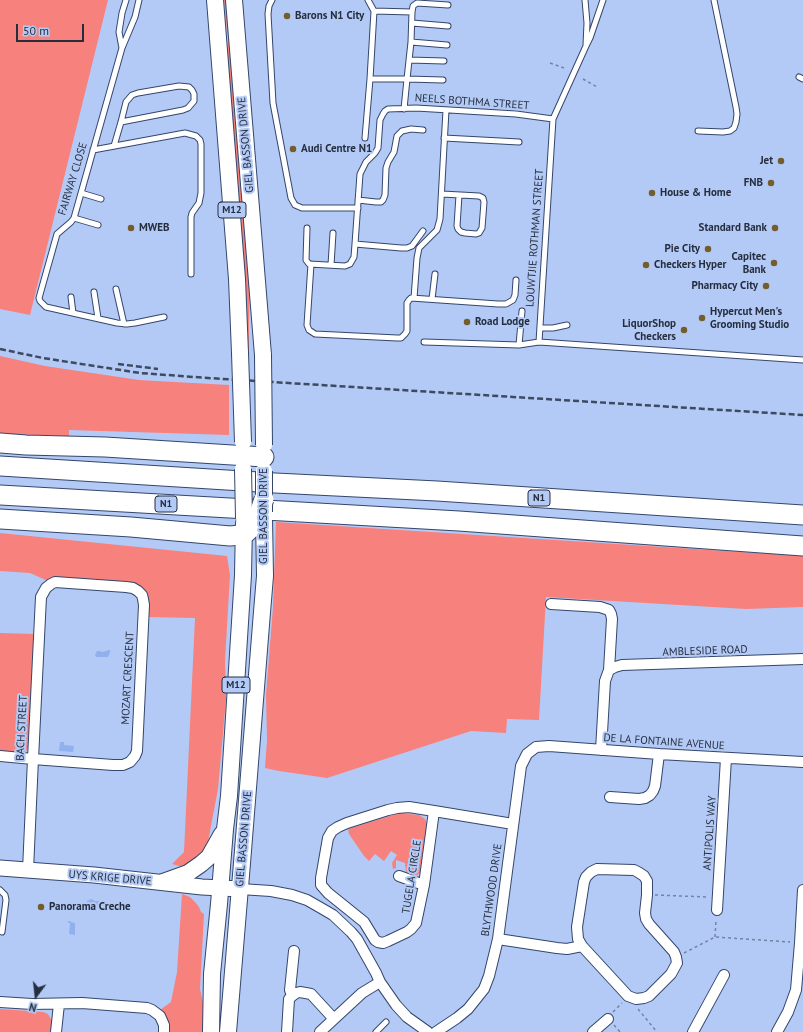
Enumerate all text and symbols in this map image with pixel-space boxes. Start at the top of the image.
place label: Barons N1 City [295,9,364,23]
marker: Barons N1 City [282,11,292,21]
scale bar [18,16,86,42]
text: 50 m [23,23,49,38]
street label: NEELS BOTHMA STREET [414,91,530,113]
street label: GIEL BASSON DRIVE [235,97,257,193]
street label: FAIRWAY CLOSE [56,141,90,217]
place label: Audi Centre N1 [301,142,372,156]
marker: Audi Centre N1 [288,144,298,154]
place label: Jet [760,154,773,168]
marker: Jet [776,156,786,166]
street label: LOUWTJIE ROTHMAN STREET [524,168,546,308]
place label: FNB [744,176,763,190]
marker: FNB [766,178,776,188]
place label: House & Home [660,186,731,200]
marker: House & Home [647,188,657,198]
road number: M12 [218,202,246,218]
place label: MWEB [139,221,170,235]
place label: Standard Bank [699,221,767,235]
marker: MWEB [126,223,136,233]
marker: Standard Bank [770,223,780,233]
place label: Pie City [664,242,700,256]
marker: Pie City [703,244,713,254]
place label: Capitec Bank [732,250,766,276]
place label: Checkers Hyper [654,258,726,272]
marker: Capitec Bank [769,258,779,268]
marker: Checkers Hyper [641,260,651,270]
place label: Pharmacy City [692,279,758,293]
marker: Pharmacy City [761,281,771,291]
place label: Hypercut Men's Grooming Studio [710,305,789,331]
marker: Hypercut Men's Grooming Studio [697,313,707,323]
place label: Road Lodge [475,315,530,329]
marker: Road Lodge [462,317,472,327]
place label: LiquorShop Checkers [622,317,676,343]
marker: LiquorShop Checkers [679,325,689,335]
street label: GIEL BASSON DRIVE [257,468,271,564]
road number: N1 [528,490,550,506]
road number: N1 [155,496,177,512]
street label: MOZART CRESCENT [119,631,137,725]
street label: AMBLESIDE ROAD [662,643,748,659]
road number: M12 [222,677,250,693]
street label: BACH STREET [14,695,30,761]
street label: DE LA FONTAINE AVENUE [603,731,725,753]
street label: GIEL BASSON DRIVE [233,791,255,887]
street label: ANTIPOLIS WAY [701,795,719,871]
street label: TUGELA CIRCLE [400,839,424,915]
street label: BLYTHWOOD DRIVE [479,843,505,937]
street label: UYS KRIGE DRIVE [68,868,152,888]
place label: Panorama Creche [49,900,131,914]
marker: Panorama Creche [36,902,46,912]
north arrow [16,976,56,1016]
text: N [28,1000,38,1015]

